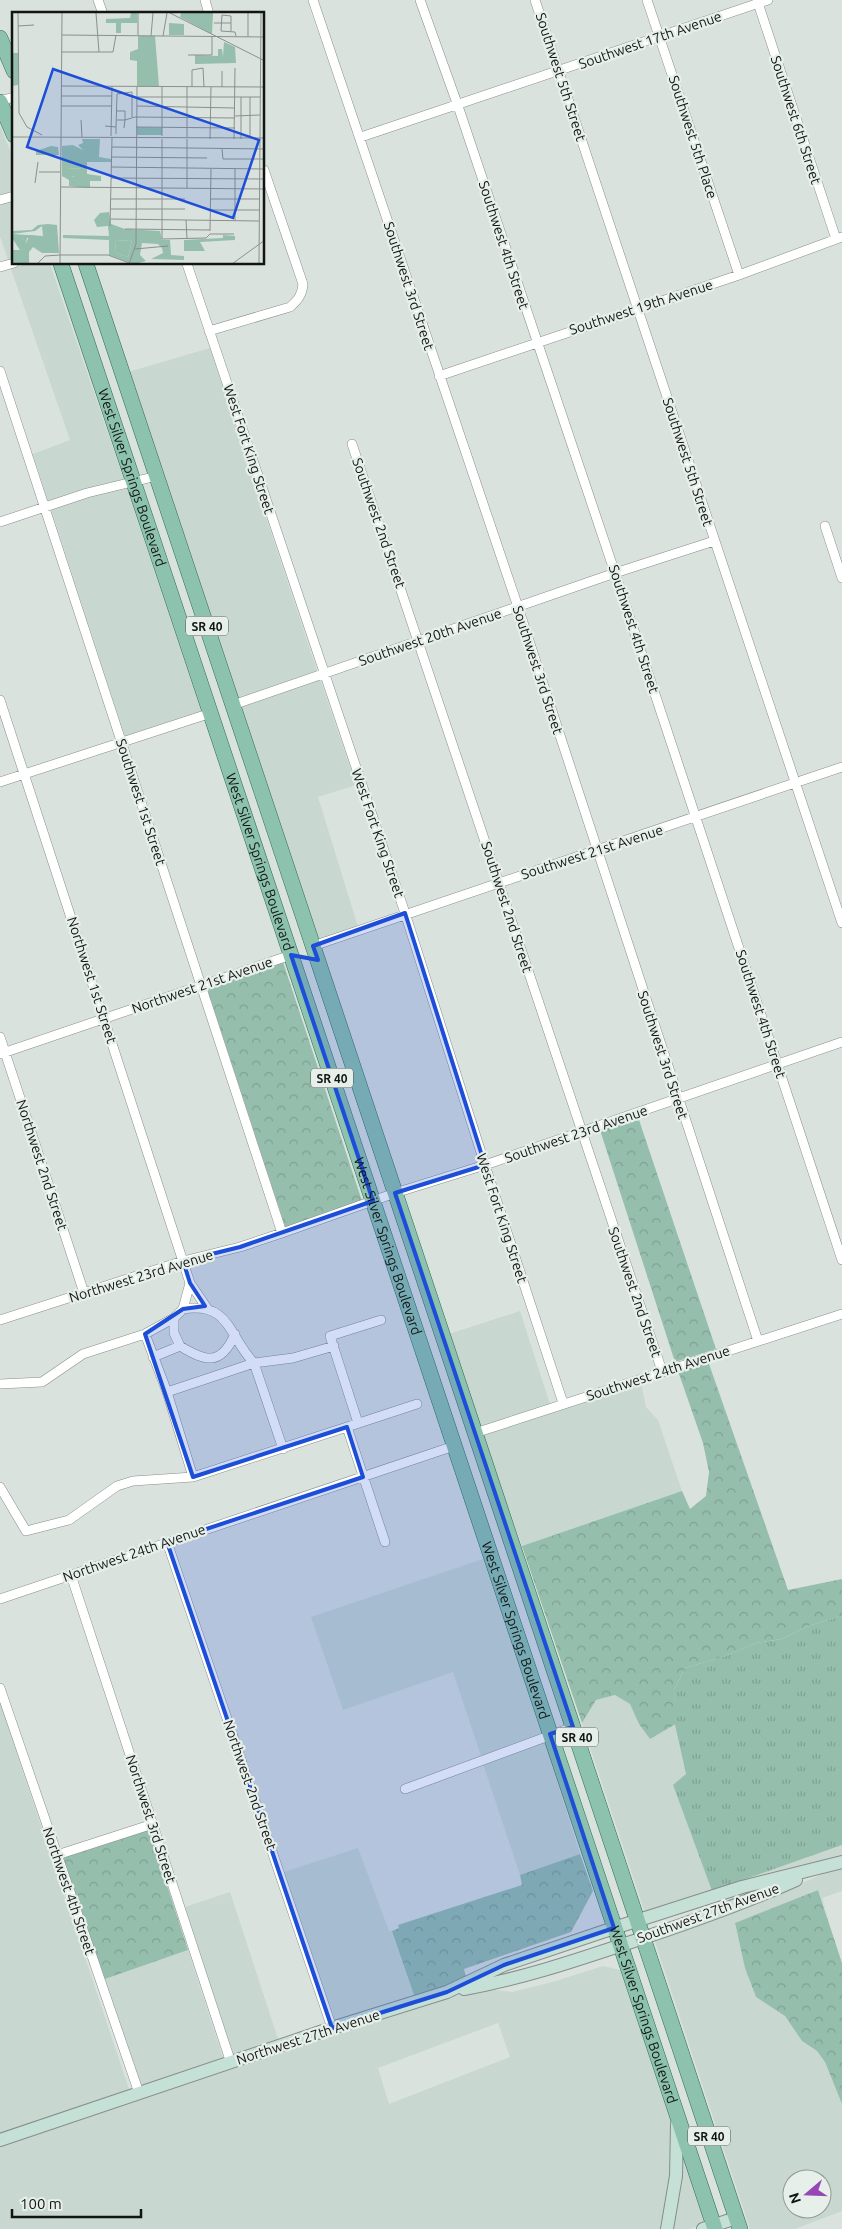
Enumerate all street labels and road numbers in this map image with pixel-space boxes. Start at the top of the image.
street label: Southwest 17th Avenue [576,8,724,72]
street label: Southwest 5th Street [533,11,589,144]
street label: Southwest 6th Street [768,54,824,187]
street label: Southwest 5th Place [666,73,720,201]
street label: Southwest 4th Street [476,179,532,312]
street label: Southwest 3rd Street [381,220,437,353]
street label: Southwest 19th Avenue [567,276,715,338]
street label: West Fort King Street [220,382,278,516]
street label: West Silver Springs Boulevard [95,387,169,568]
street label: Southwest 5th Street [660,396,716,529]
street label: Southwest 2nd Street [349,456,409,591]
street label: Southwest 4th Street [606,563,662,696]
street label: Southwest 3rd Street [510,604,566,737]
street label: Southwest 20th Avenue [356,605,504,669]
road number: SR 40 [186,616,228,636]
street label: Southwest 1st Street [113,737,169,868]
street label: West Fort King Street [348,766,408,900]
street label: West Silver Springs Boulevard [223,771,297,953]
street label: Southwest 21st Avenue [519,822,665,882]
street label: Southwest 2nd Street [478,839,536,975]
street label: Northwest 1st Street [64,915,120,1046]
street label: Southwest 4th Street [733,948,789,1081]
street label: Northwest 21st Avenue [129,953,275,1017]
street label: Southwest 3rd Street [635,989,691,1122]
road number: SR 40 [311,1068,353,1088]
street label: Northwest 2nd Street [13,1098,71,1233]
street label: Southwest 23rd Avenue [502,1102,650,1166]
street label: West Fort King Street [473,1151,531,1285]
street label: West Silver Springs Boulevard [351,1155,425,1337]
street label: Southwest 2nd Street [605,1225,665,1360]
street label: Northwest 23rd Avenue [67,1246,215,1306]
street label: Southwest 24th Avenue [584,1342,732,1404]
street label: Northwest 24th Avenue [60,1521,208,1585]
street label: West Silver Springs Boulevard [479,1539,553,1721]
street label: Northwest 2nd Street [220,1718,280,1853]
road number: SR 40 [556,1728,598,1746]
street label: Northwest 3rd Street [123,1753,179,1886]
street label: Northwest 4th Street [40,1825,99,1957]
street label: Southwest 27th Avenue [635,1880,781,1946]
street label: West Silver Springs Boulevard [607,1924,681,2106]
street label: Northwest 27th Avenue [234,2006,382,2068]
road number: SR 40 [688,2126,730,2146]

